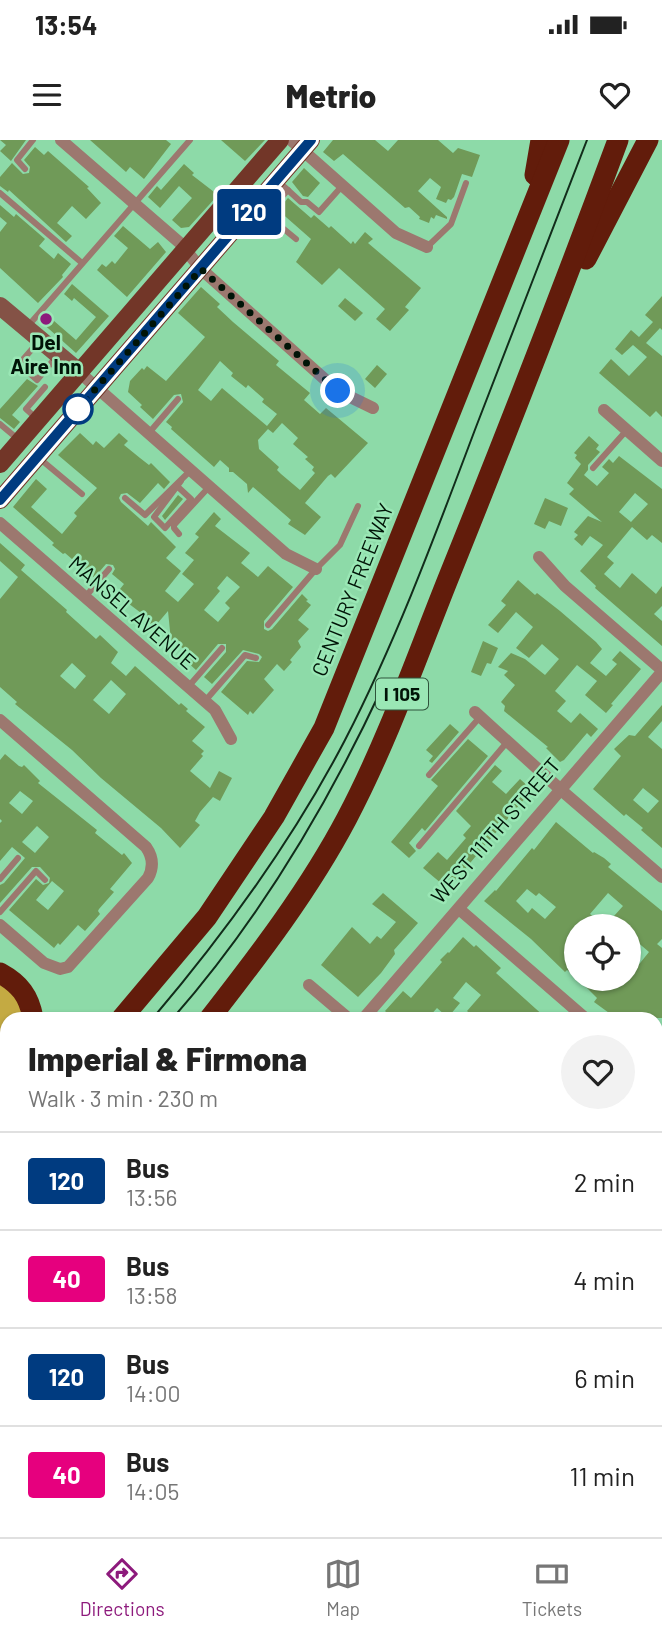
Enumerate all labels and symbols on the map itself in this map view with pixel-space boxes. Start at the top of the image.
line badge: 120 [209,189,289,235]
marker: Del Aire Inn [38,311,54,327]
place label: Del Aire Inn [10,329,82,378]
your location [320,373,355,408]
unlabelled marker [63,394,93,424]
street label: CENTURY FREEWAY [306,499,398,679]
street label: MANSEL AVENUE [64,550,202,674]
road number: I 105 [376,678,428,709]
street label: WEST 111TH STREET [425,752,565,908]

